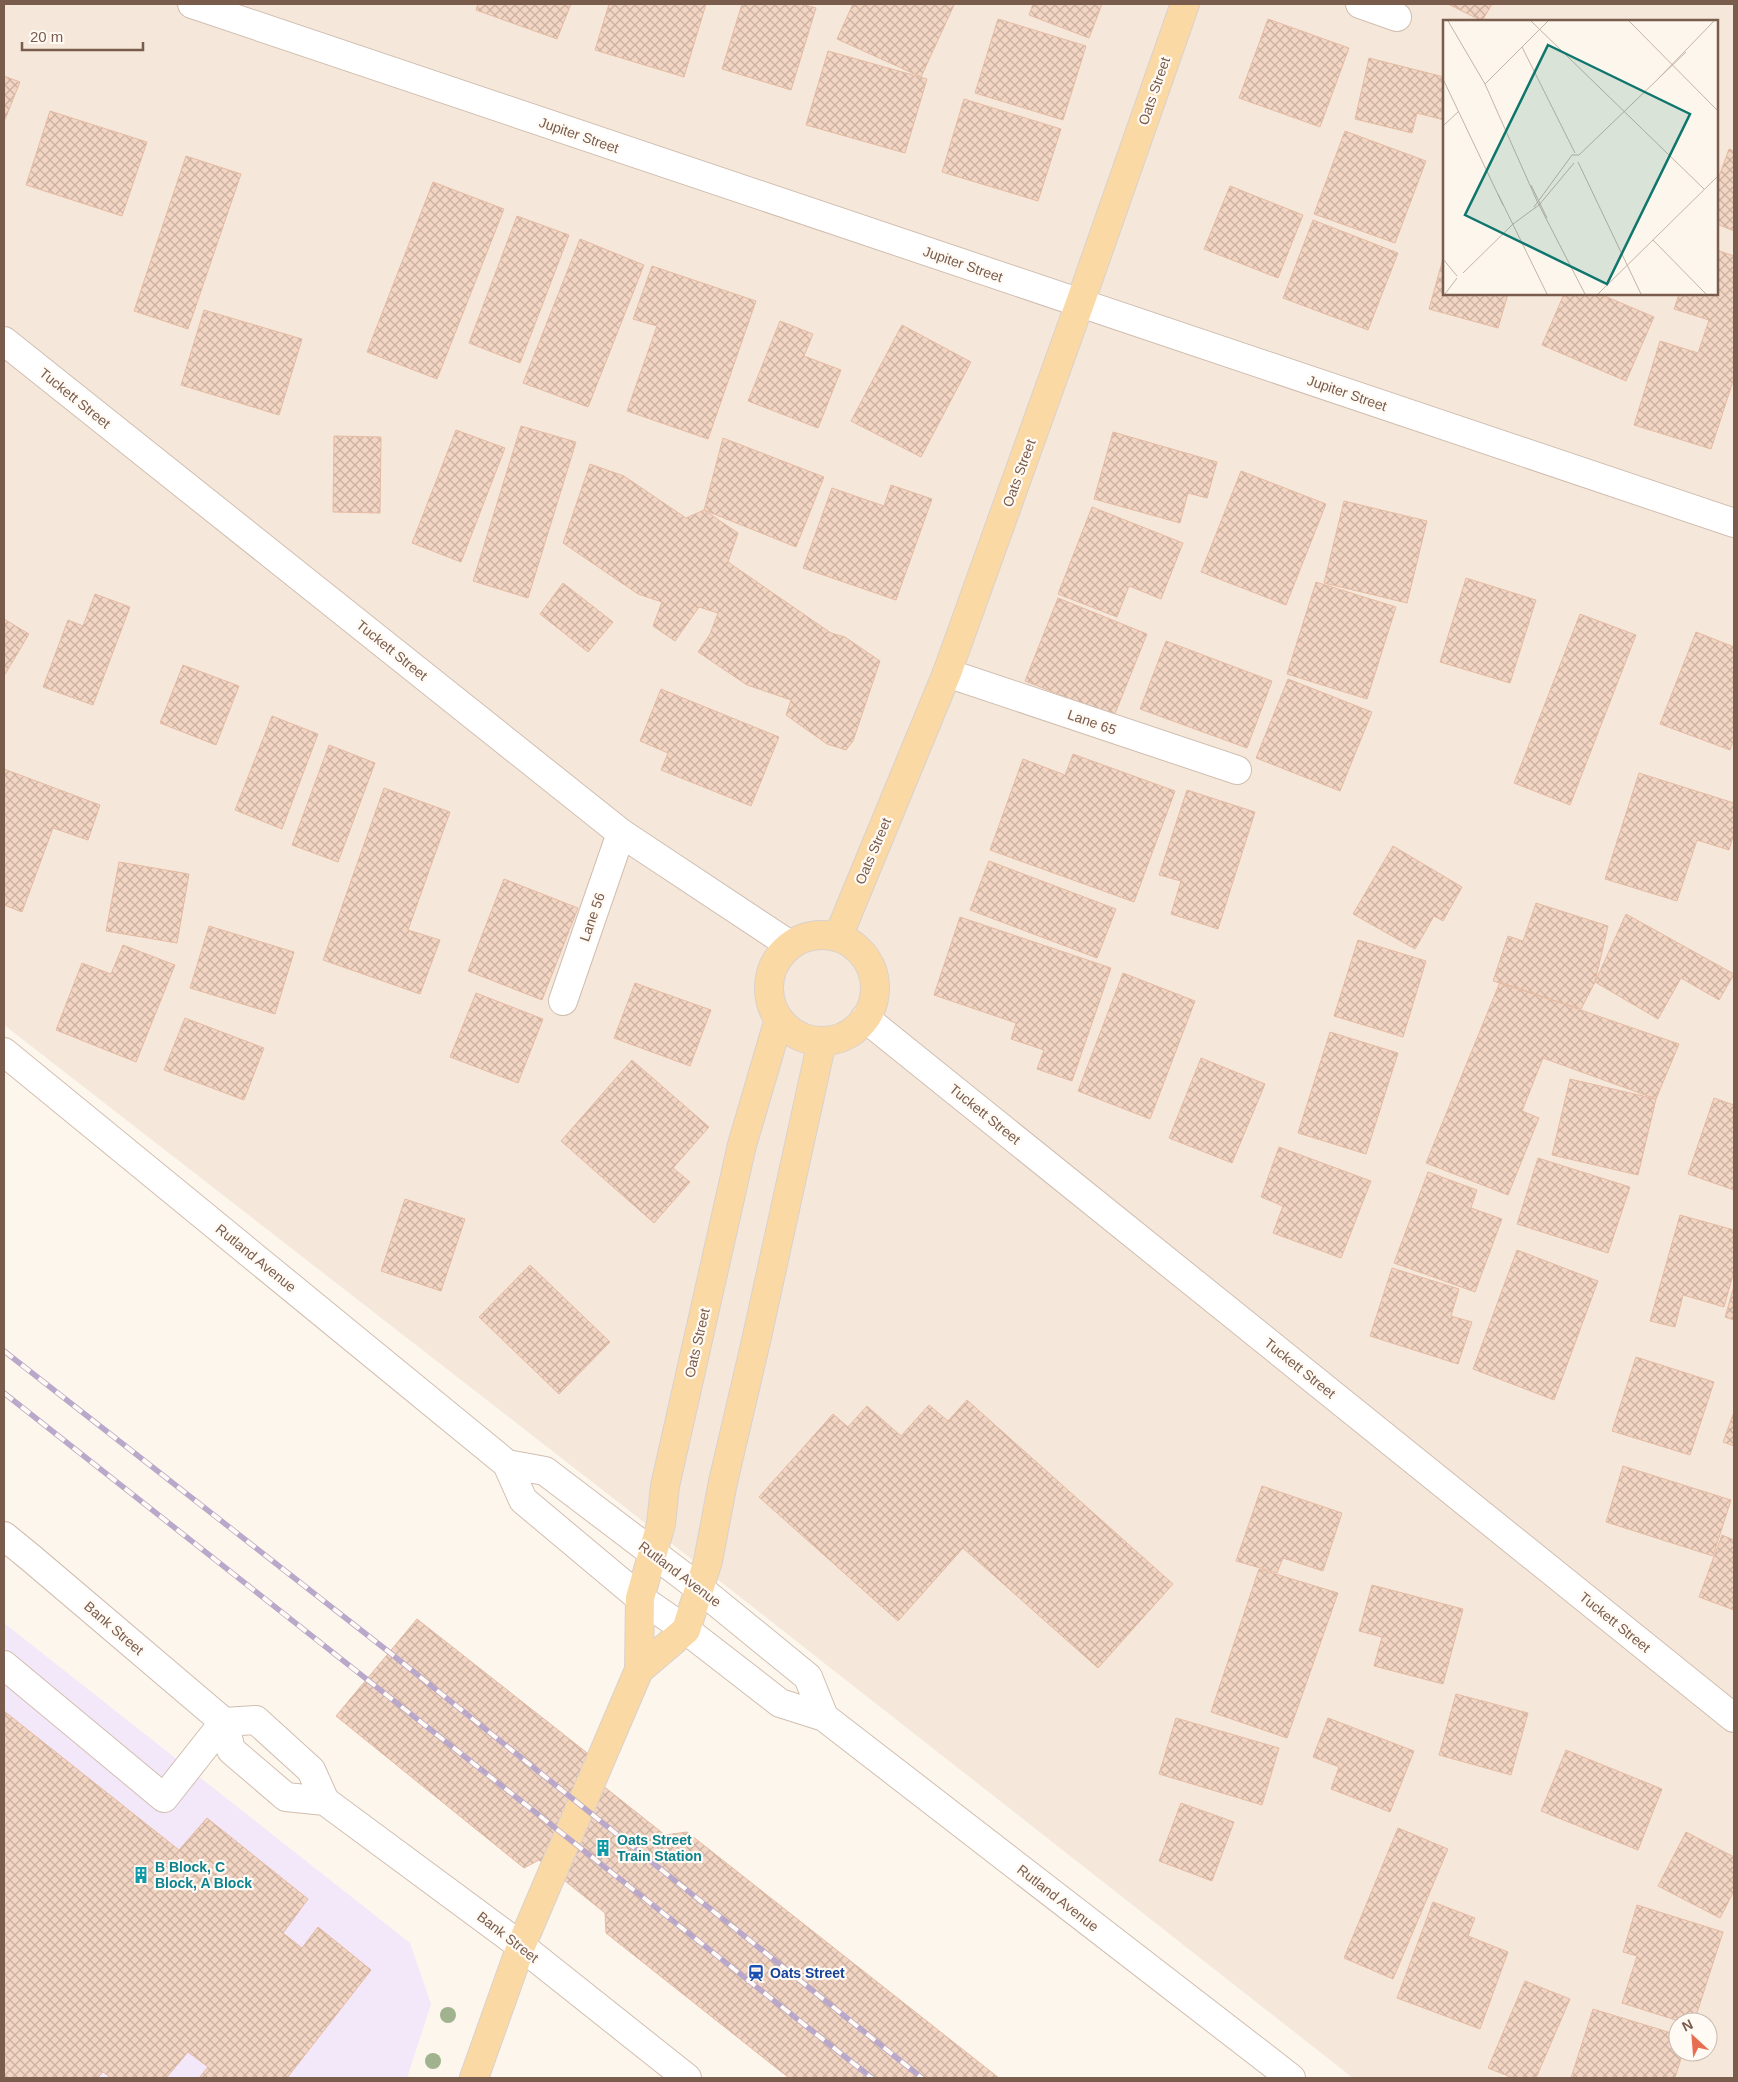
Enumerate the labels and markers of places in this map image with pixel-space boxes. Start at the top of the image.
place label: Oats Street Train Station [617,1832,702,1864]
building icon: Oats Street Train Station [593,1838,613,1858]
place label: B Block, C Block, A Block [155,1859,252,1891]
building icon: B Block, C Block, A Block [131,1865,151,1885]
station icon: Oats Street [746,1963,766,1983]
place label: Oats Street [770,1965,845,1981]

